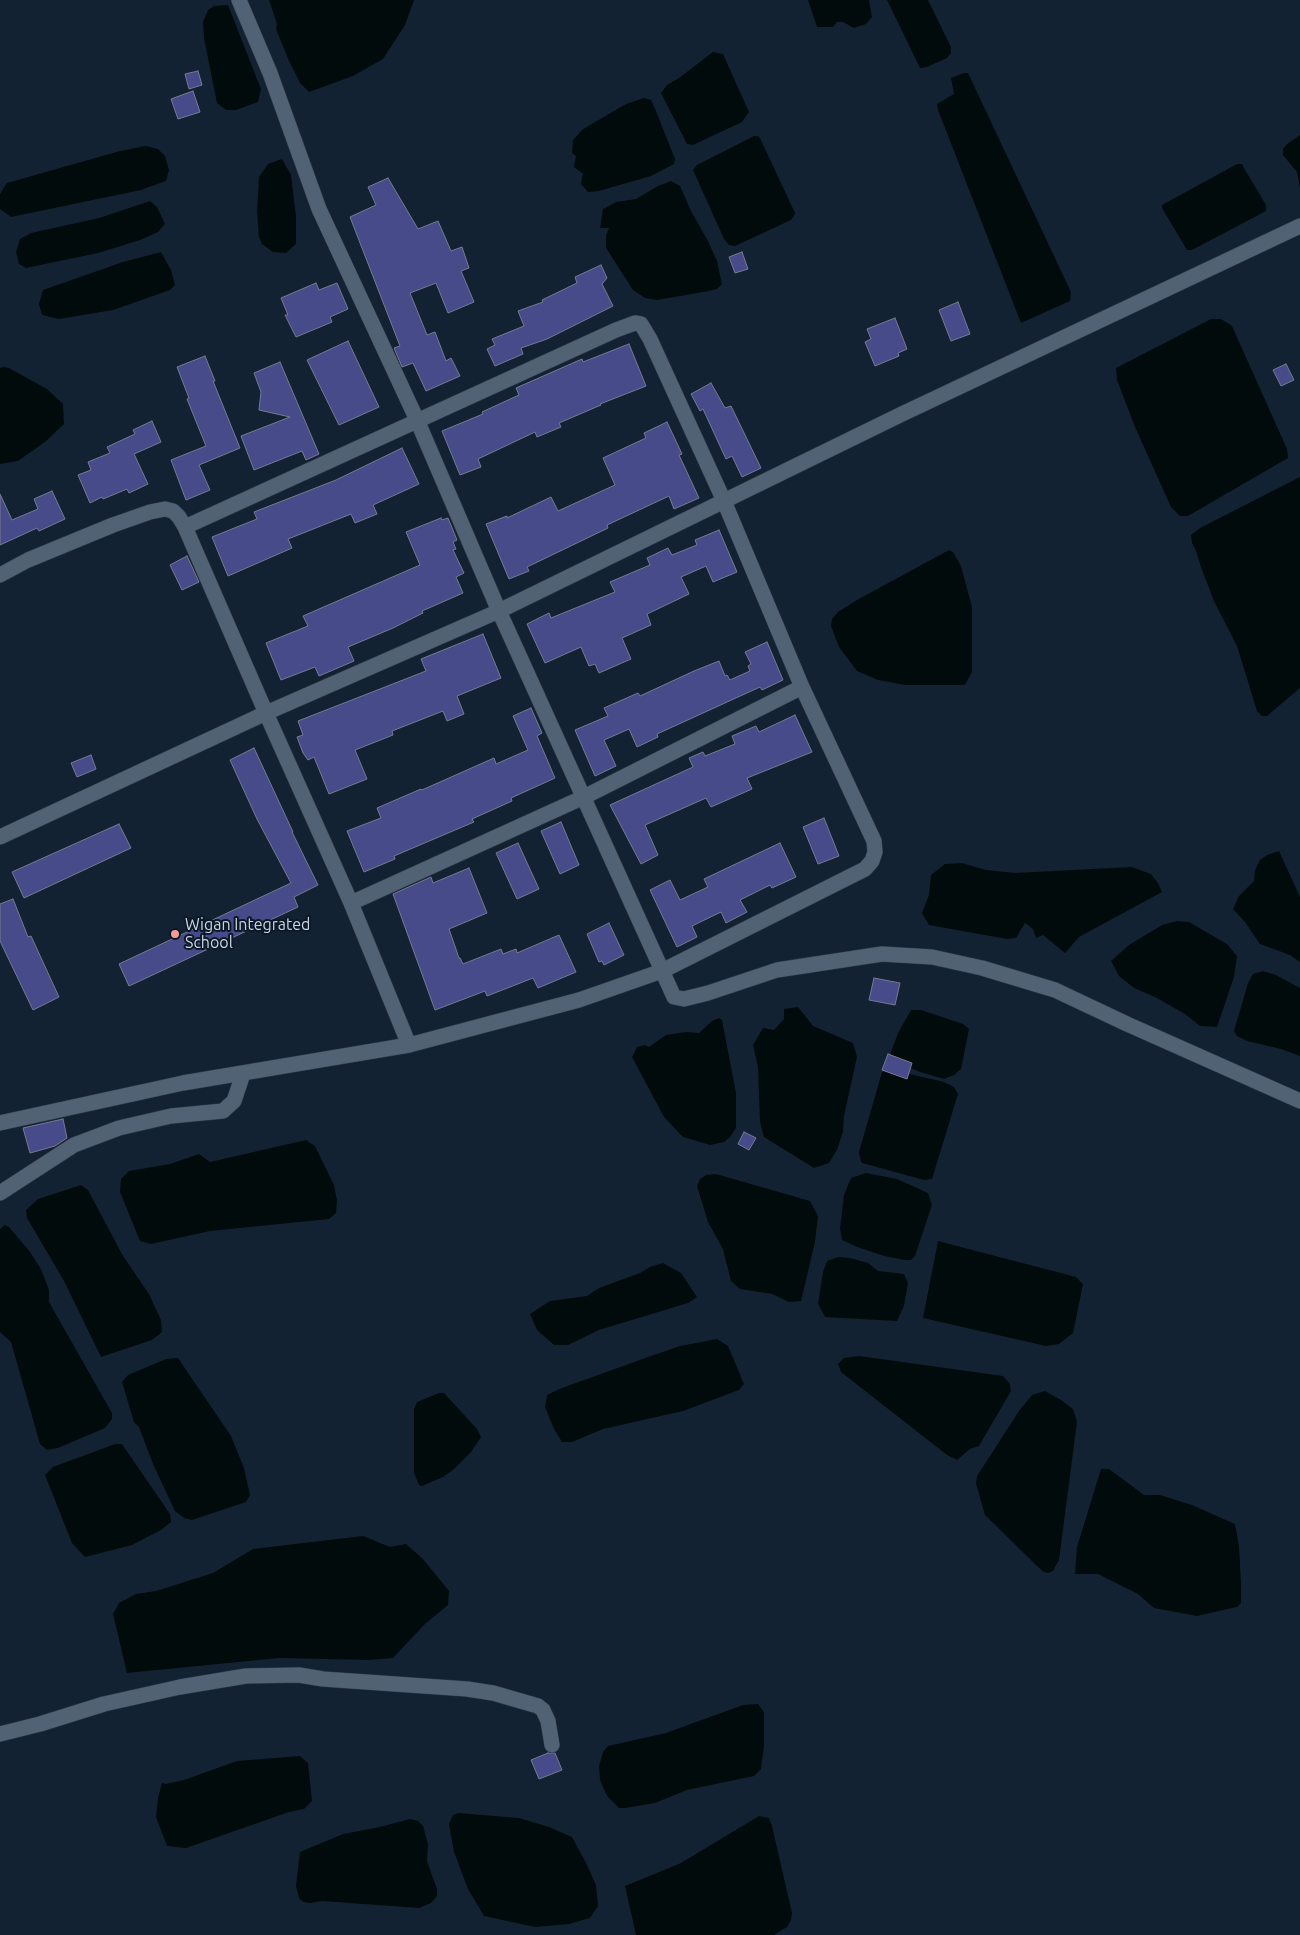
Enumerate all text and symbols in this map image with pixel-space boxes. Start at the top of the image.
place label: Wigan Integrated School [185,915,310,953]
marker: Wigan Integrated School [169,928,181,940]

